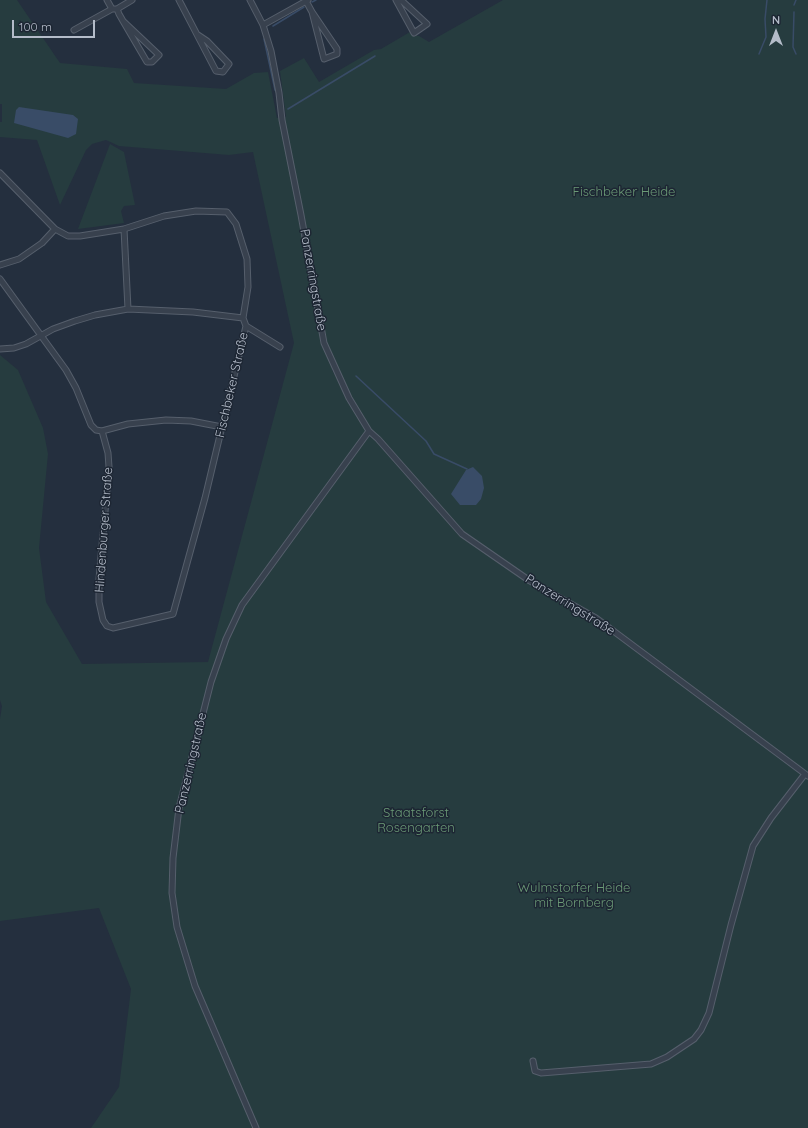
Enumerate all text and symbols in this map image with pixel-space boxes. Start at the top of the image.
scale bar [14,12,97,38]
north arrow [756,12,796,52]
text: N [772,13,780,27]
text: 100 m [19,19,52,34]
park label: Fischbeker Heide [573,184,675,200]
street label: Panzerringstraße [296,228,330,332]
street label: Fischbeker Straße [212,331,252,439]
street label: Hindenburger Straße [92,467,116,593]
street label: Panzerringstraße [522,571,618,639]
street label: Panzerringstraße [172,711,210,815]
park label: Staatsforst Rosengarten [377,805,455,836]
park label: Wulmstorfer Heide mit Bornberg [518,880,630,911]

